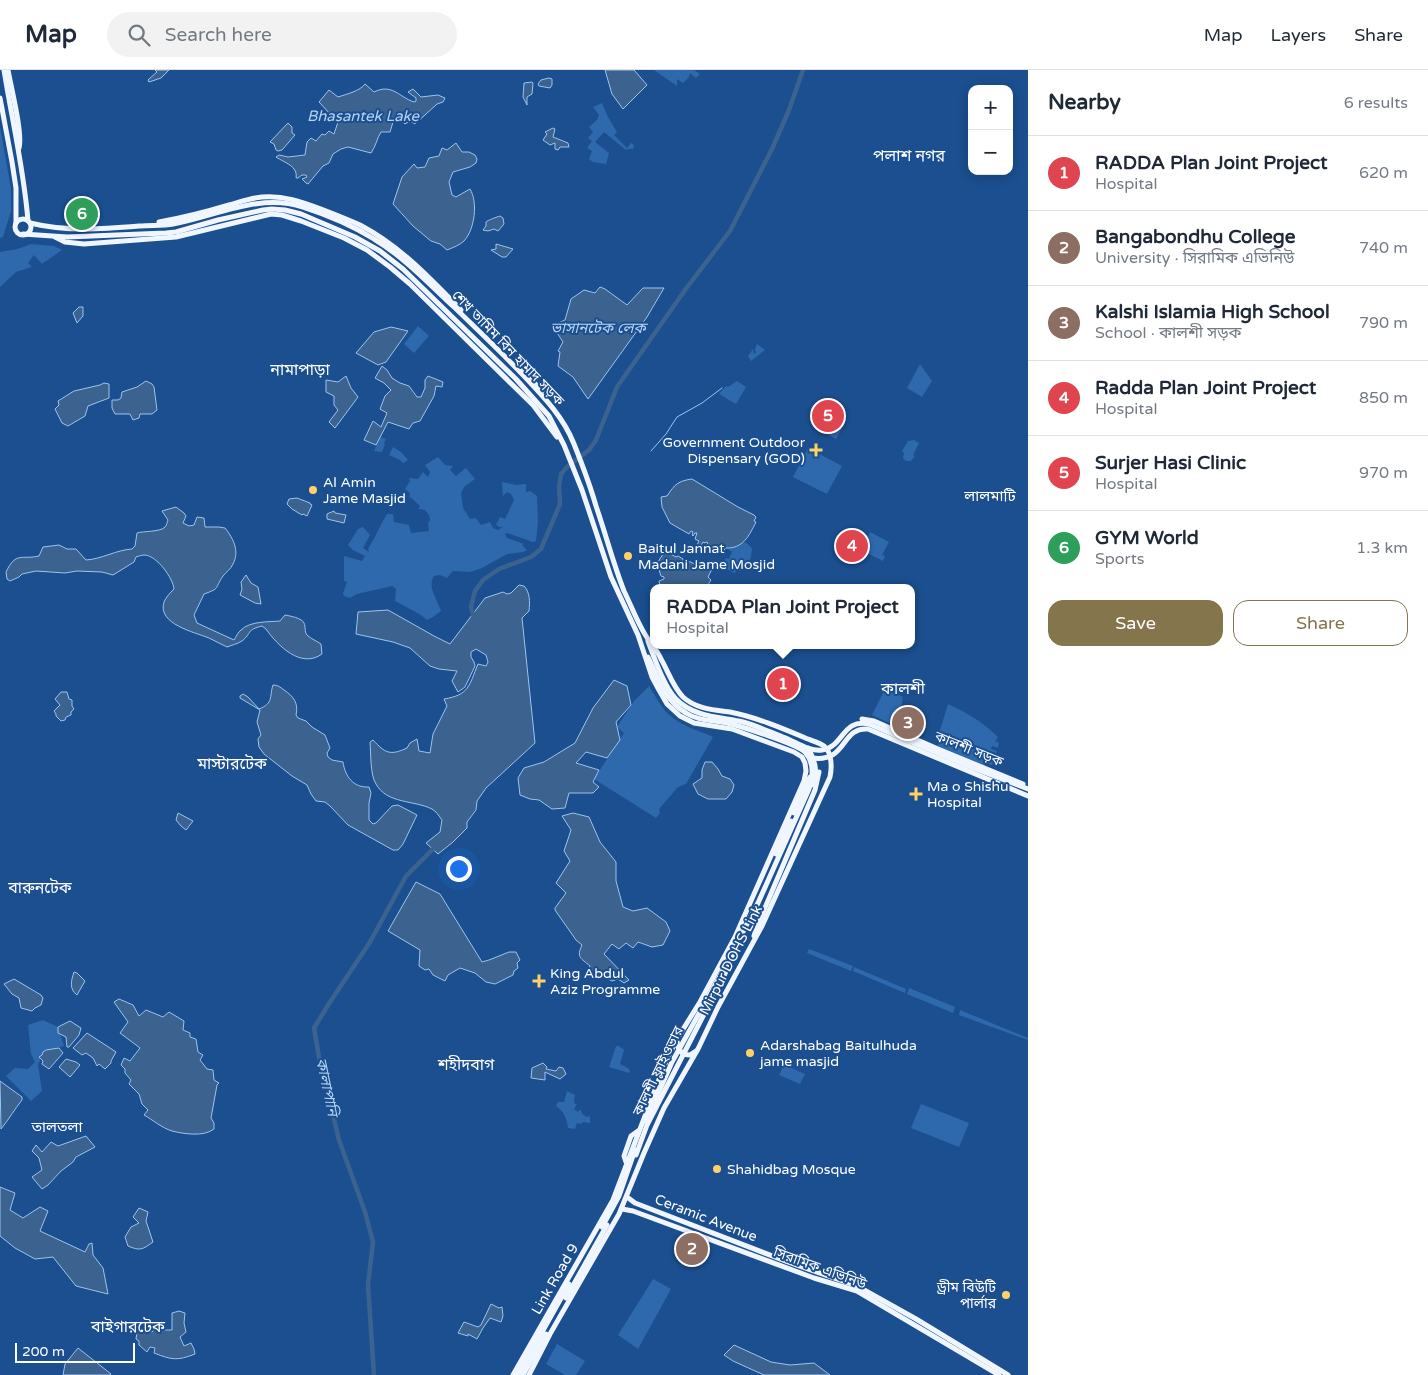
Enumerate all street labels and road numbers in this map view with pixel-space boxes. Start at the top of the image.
street label: শেখ তামিম বিন হামাদ সড়ক [448,287,568,410]
street label: কালশী সড়ক [931,727,1006,771]
street label: Mirpur DOHS Link [696,902,766,1018]
street label: কালশী ফ্লাইওভার [629,1023,687,1119]
street label: Ceramic Avenue [652,1191,760,1245]
street label: Link Road 9 [528,1241,582,1317]
street label: সিরামিক এভিনিউ [770,1243,870,1293]

